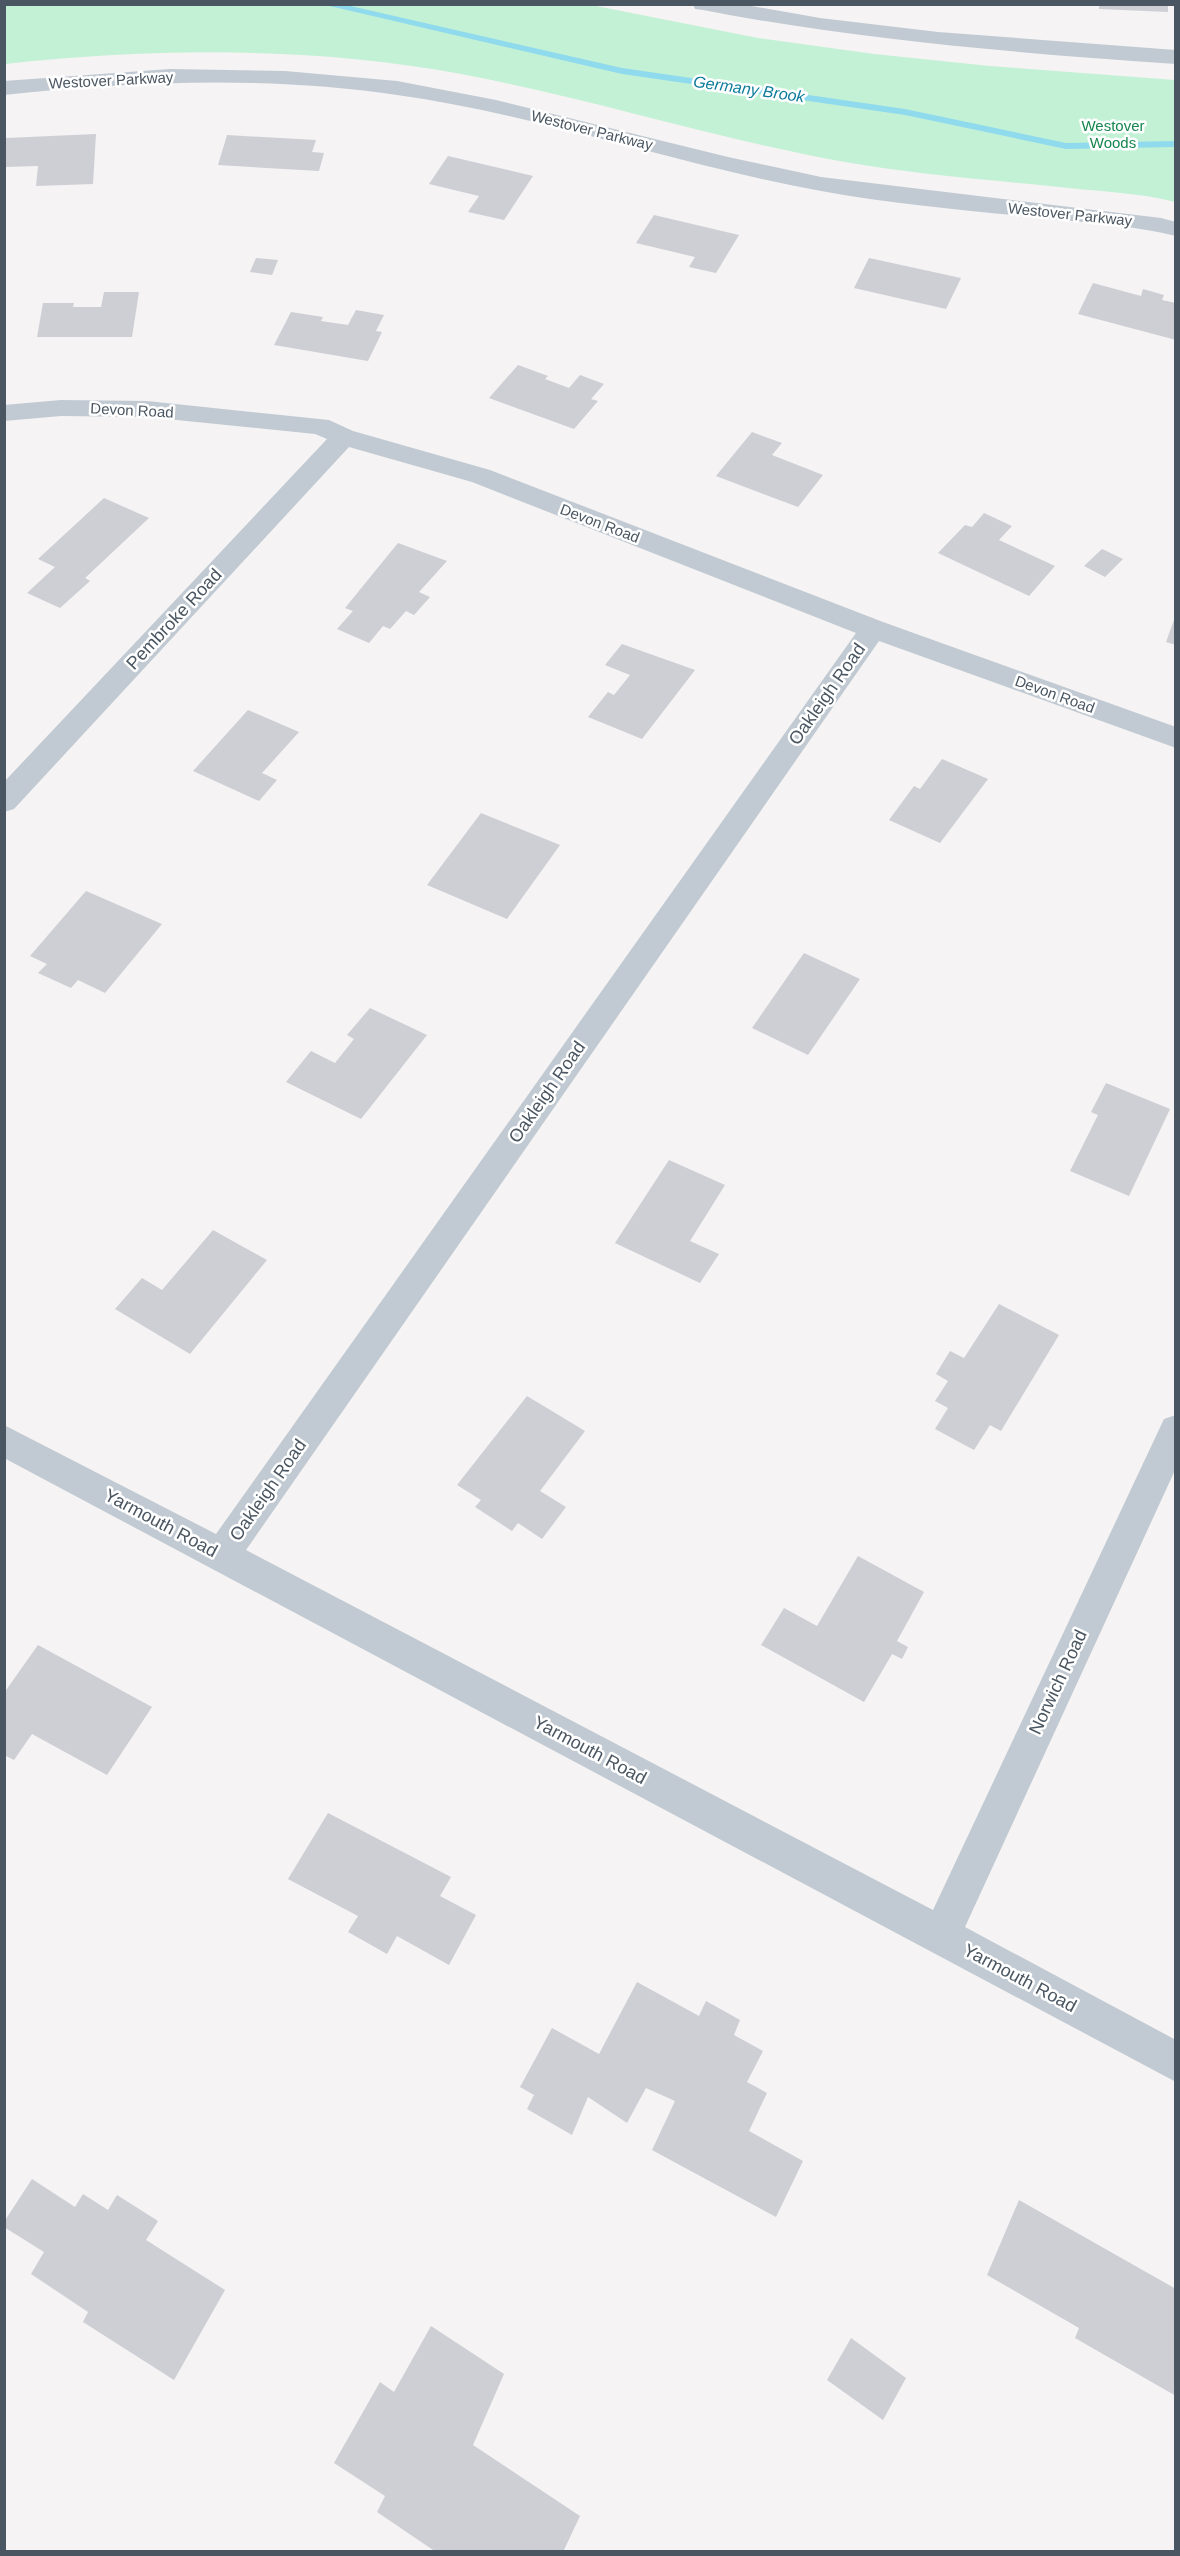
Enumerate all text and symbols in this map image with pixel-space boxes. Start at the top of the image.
street label: Westover Parkway [48,68,174,92]
water label: Germany Brook [692,73,807,105]
street label: Westover Parkway [529,107,655,153]
park label: Westover Woods [1081,117,1145,151]
street label: Westover Parkway [1007,199,1133,229]
street label: Devon Road [90,399,174,421]
street label: Devon Road [558,500,642,546]
street label: Pembroke Road [122,565,226,673]
street label: Oakleigh Road [785,639,869,749]
street label: Devon Road [1013,672,1097,716]
street label: Oakleigh Road [505,1037,589,1147]
street label: Oakleigh Road [226,1435,310,1545]
street label: Yarmouth Road [101,1485,221,1561]
street label: Norwich Road [1025,1627,1091,1737]
street label: Yarmouth Road [530,1712,650,1788]
street label: Yarmouth Road [960,1940,1080,2016]

